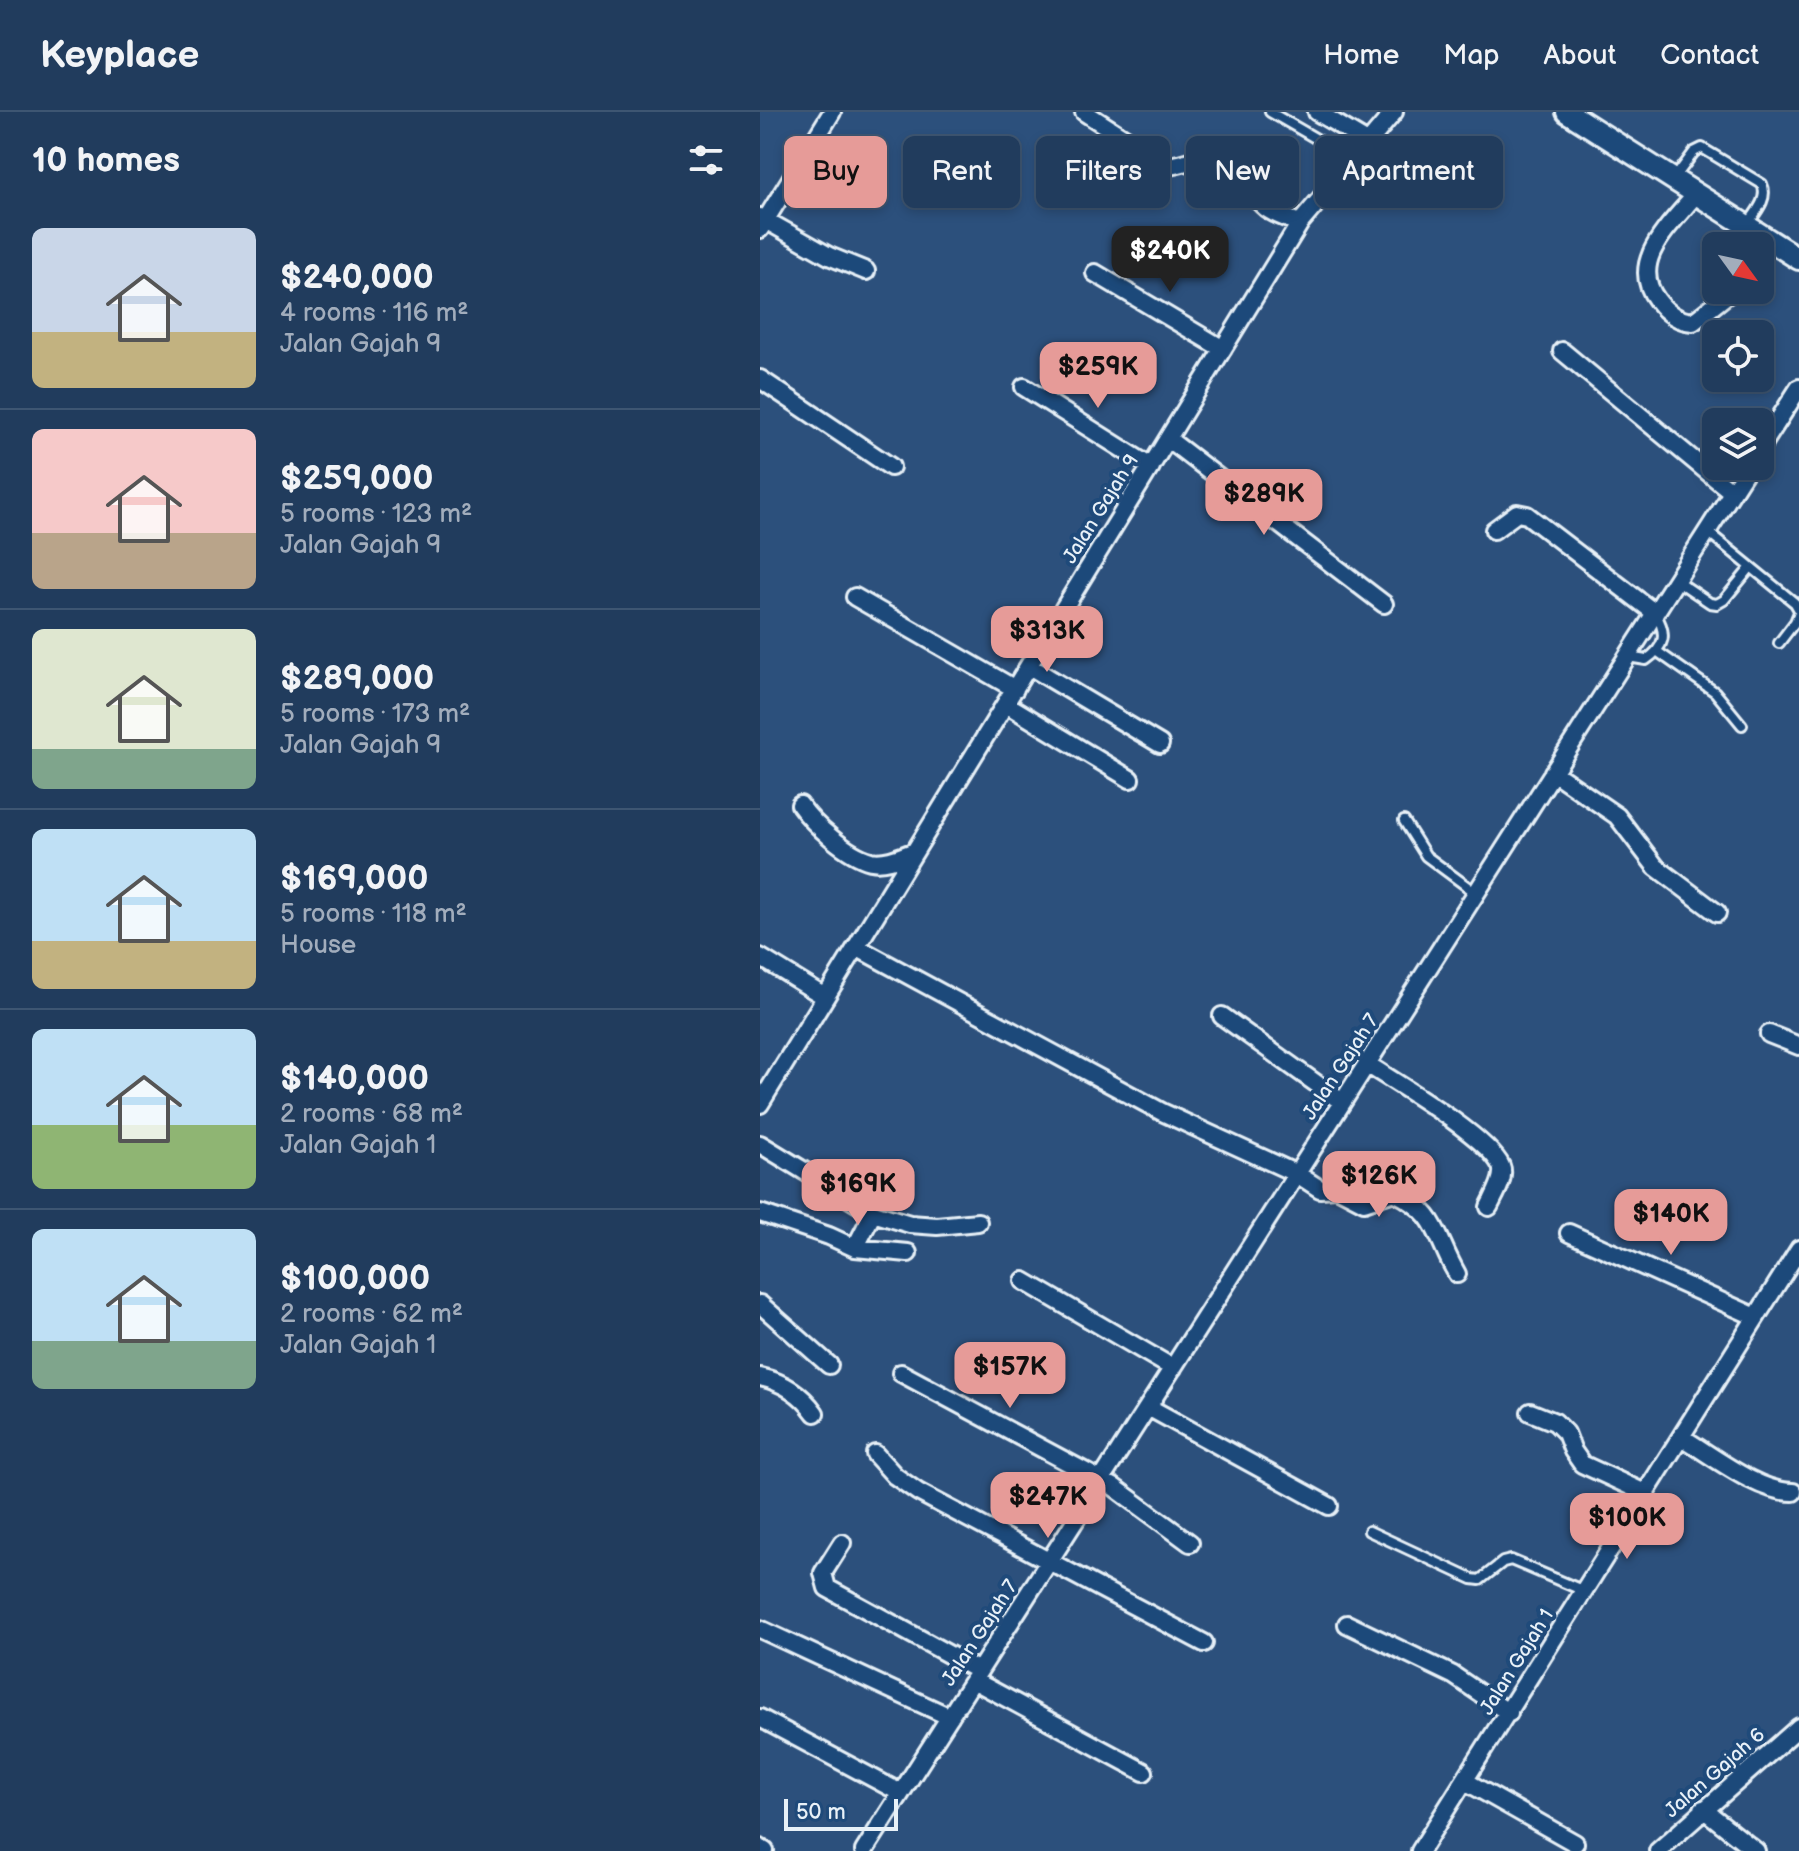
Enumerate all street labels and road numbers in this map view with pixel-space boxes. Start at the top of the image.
street label: Jalan Gajah 9 [1058,450,1144,568]
street label: Jalan Gajah 7 [1298,1009,1384,1125]
street label: Jalan Gajah 7 [937,1575,1023,1691]
street label: Jalan Gajah 1 [1475,1605,1559,1719]
street label: Jalan Gajah 6 [1660,1723,1770,1823]

